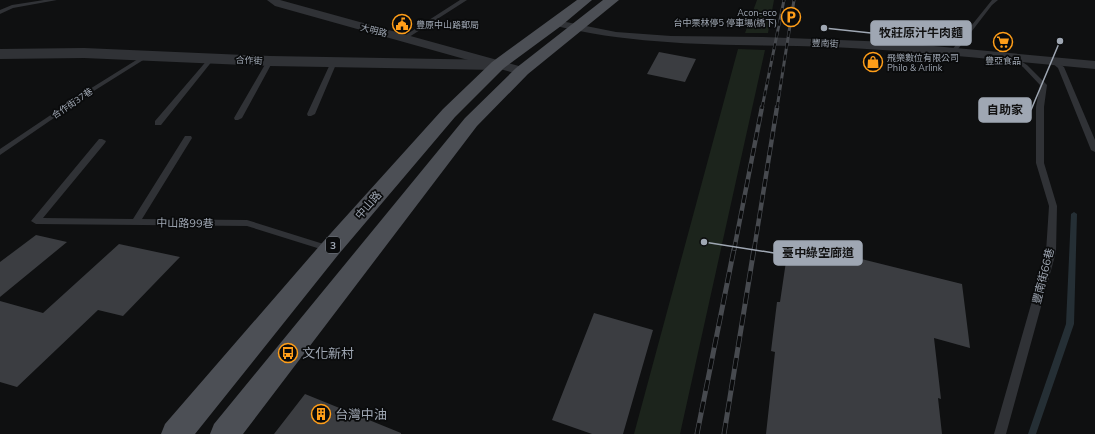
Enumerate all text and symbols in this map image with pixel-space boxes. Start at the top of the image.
parking icon: Acon-eco 台中栗林停5 停車場(橋下) [780,6,802,28]
place label: Acon-eco 台中栗林停5 停車場(橋下) [674,7,777,28]
public building icon: 豐原中山路郵局 [391,13,413,35]
place label: 豐原中山路郵局 [416,19,479,30]
street label: 大明路 [360,21,388,39]
callout: 牧莊原汁牛肉麵 [871,21,971,45]
text: 牧莊原汁牛肉麵 [879,25,963,40]
supermarket icon: 豐亞食品 [992,31,1014,53]
street label: 豐南街 [811,37,839,49]
shop icon: 飛樂數位有限公司 Philo & Arlink [862,51,884,73]
place label: 飛樂數位有限公司 Philo & Arlink [887,52,959,73]
street label: 合作街 [235,54,263,66]
place label: 豐亞食品 [985,55,1021,66]
street label: 合作街37巷 [50,85,94,121]
callout: 自助家 [979,98,1031,122]
text: 自助家 [987,102,1023,117]
street label: 中山路 [352,188,384,222]
street label: 中山路99巷 [156,216,214,230]
road number: 3 [326,237,340,253]
callout: 臺中綠空廊道 [774,241,862,265]
text: 臺中綠空廊道 [782,245,854,260]
street label: 豐南街66巷 [1029,247,1057,305]
bus stop icon: 文化新村 [277,342,299,364]
place label: 文化新村 [302,345,354,361]
building icon: 台灣中油 [310,403,332,425]
place label: 台灣中油 [335,406,387,422]

